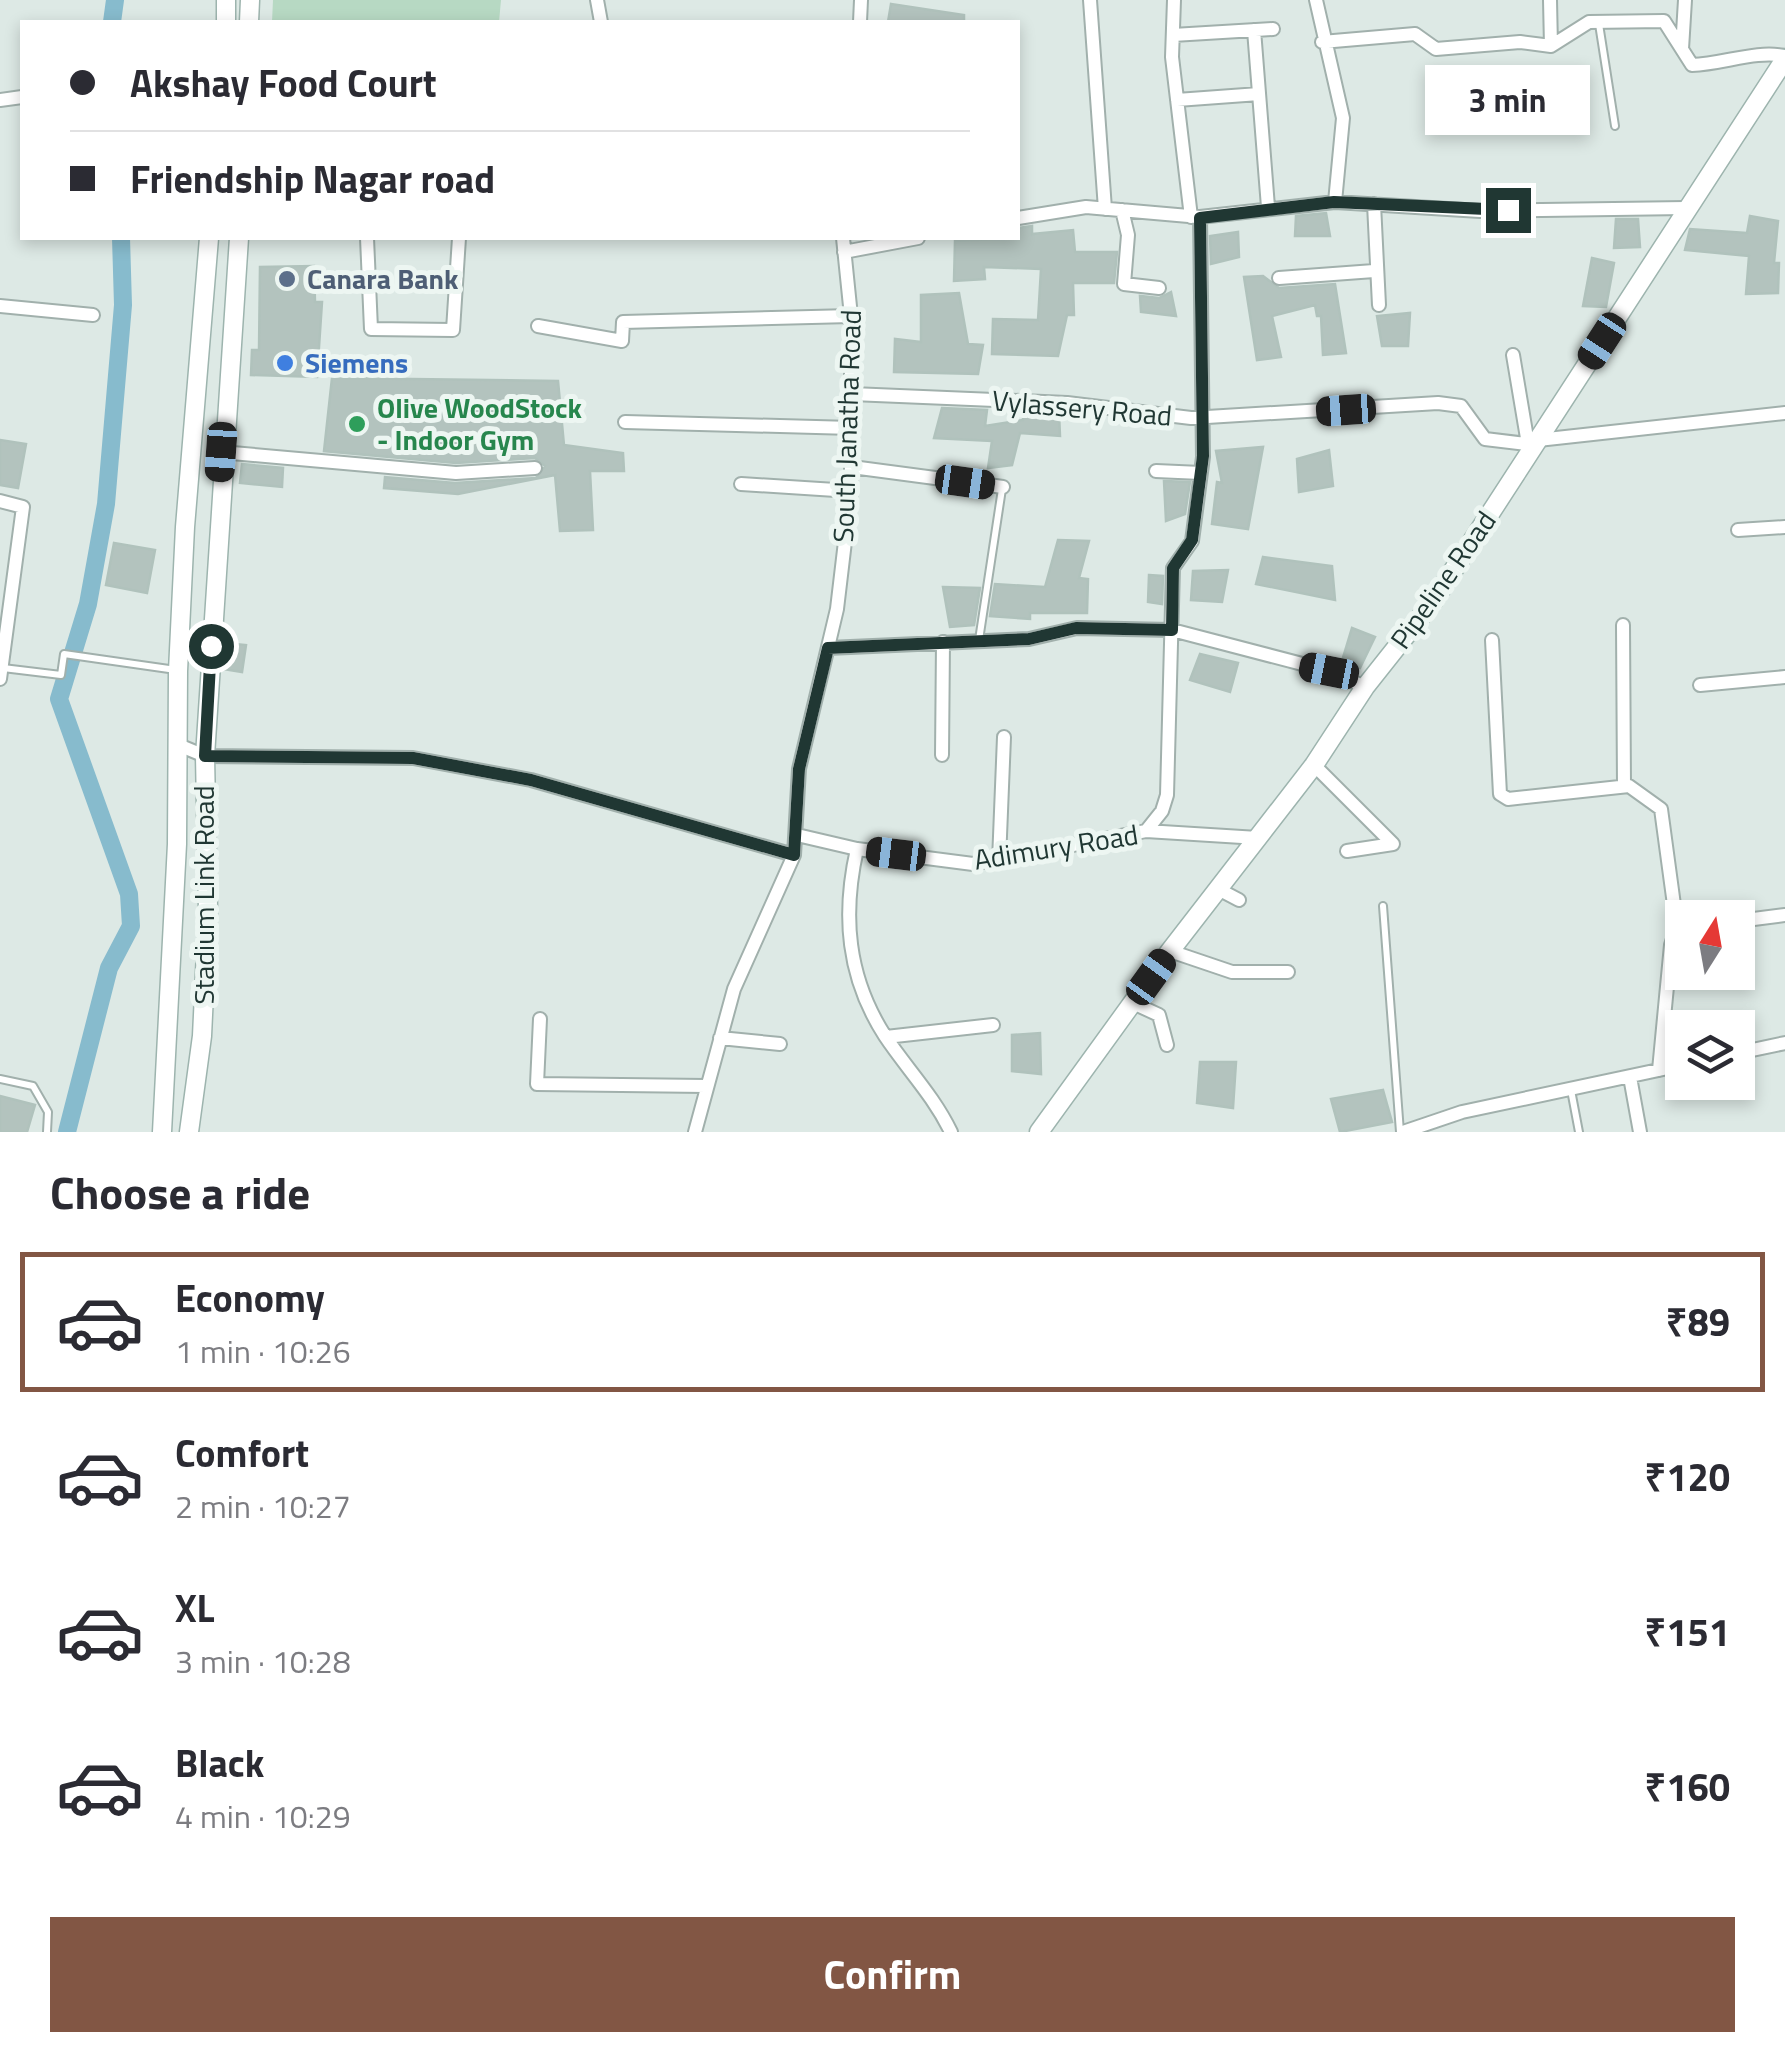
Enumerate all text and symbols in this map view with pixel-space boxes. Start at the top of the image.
text: Akshay Food Court [130,54,437,112]
callout: 3 min [1426,65,1590,135]
text: 3 min [1469,76,1546,124]
text: Friendship Nagar road [130,150,495,208]
route end [1486,188,1531,233]
place label: Canara Bank [307,257,459,300]
marker: Canara Bank [276,268,298,290]
car [1573,308,1631,374]
street label: South Janatha Road [821,309,872,543]
place label: Siemens [305,341,408,384]
marker: Siemens [274,352,296,374]
street label: Vylassery Road [990,378,1174,437]
place label: Olive WoodStock - Indoor Gym [377,386,583,461]
car [1315,393,1377,427]
marker: Olive WoodStock - Indoor Gym [346,413,368,435]
car [204,421,238,483]
car [933,463,997,501]
street label: Pipeline Road [1379,502,1506,658]
route start [189,624,234,669]
car [1297,651,1361,691]
street label: Stadium Link Road [182,786,225,1004]
street label: Adimury Road [971,812,1141,881]
car [864,835,928,873]
north arrow [1665,900,1755,990]
map controls [1665,900,1755,1100]
car [1121,944,1181,1010]
button: layers [1665,1010,1755,1100]
text: Choose a ride [50,1158,310,1226]
text: Economy [175,1269,325,1327]
icon: car [55,1277,145,1367]
text: ₹89 [1666,1293,1730,1351]
text: 1 min · 10:26 [175,1327,351,1375]
text: Comfort [175,1424,309,1482]
icon: car [55,1432,145,1522]
text: ₹120 [1644,1448,1730,1506]
text: 2 min · 10:27 [175,1482,351,1530]
text: XL [175,1579,215,1637]
icon: car [55,1587,145,1677]
text: ₹151 [1644,1603,1730,1661]
text: 3 min · 10:28 [175,1637,351,1685]
text: Black [175,1734,264,1792]
icon: car [55,1742,145,1832]
text: ₹160 [1644,1758,1730,1816]
text: 4 min · 10:29 [175,1792,351,1840]
button: Confirm [50,1917,1735,2032]

